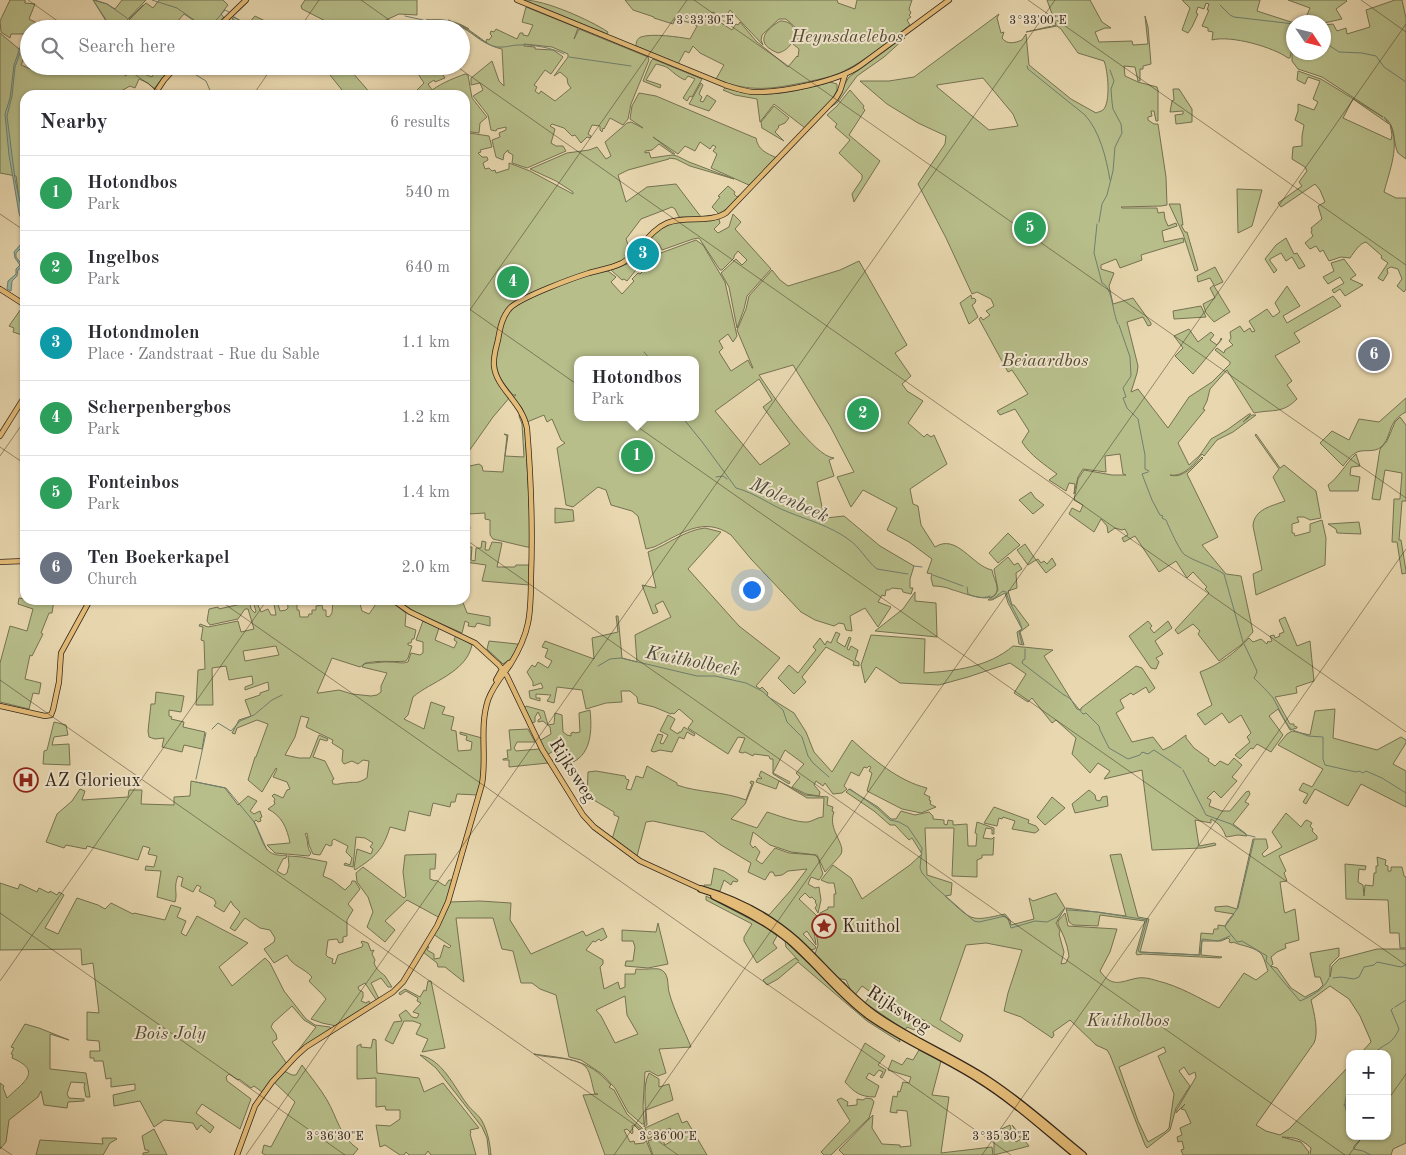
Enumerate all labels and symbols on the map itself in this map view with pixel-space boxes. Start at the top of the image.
text: 3°33'30"E [676,15,734,27]
text: 3°33'00"E [1009,15,1067,27]
north arrow [1286,15,1331,60]
park label: Heynsdaelebos [790,28,904,46]
pin: 5 [1014,209,1046,247]
pin: 3 [627,235,659,273]
pin: 4 [497,263,529,301]
pin: 6 [1358,336,1390,374]
park label: Beiaardbos [1001,352,1089,370]
pin: 2 [847,395,879,433]
pin: 1 [621,437,653,475]
water label: Molenbeek [746,475,831,527]
your location [739,577,765,603]
water label: Kuitholbeek [643,644,741,681]
street label: Rijksweg [545,735,599,806]
hospital icon: AZ Glorieux [13,767,39,793]
place label: AZ Glorieux [44,772,141,790]
place icon: Kuithol [811,913,837,939]
place label: Kuithol [842,918,900,936]
street label: Rijksweg [863,983,934,1037]
park label: Kuitholbos [1086,1012,1170,1030]
park label: Bois Joly [133,1025,207,1043]
text: 3°35'30"E [972,1130,1030,1143]
text: 3°36'30"E [306,1131,364,1143]
text: 3°36'00"E [639,1131,697,1143]

